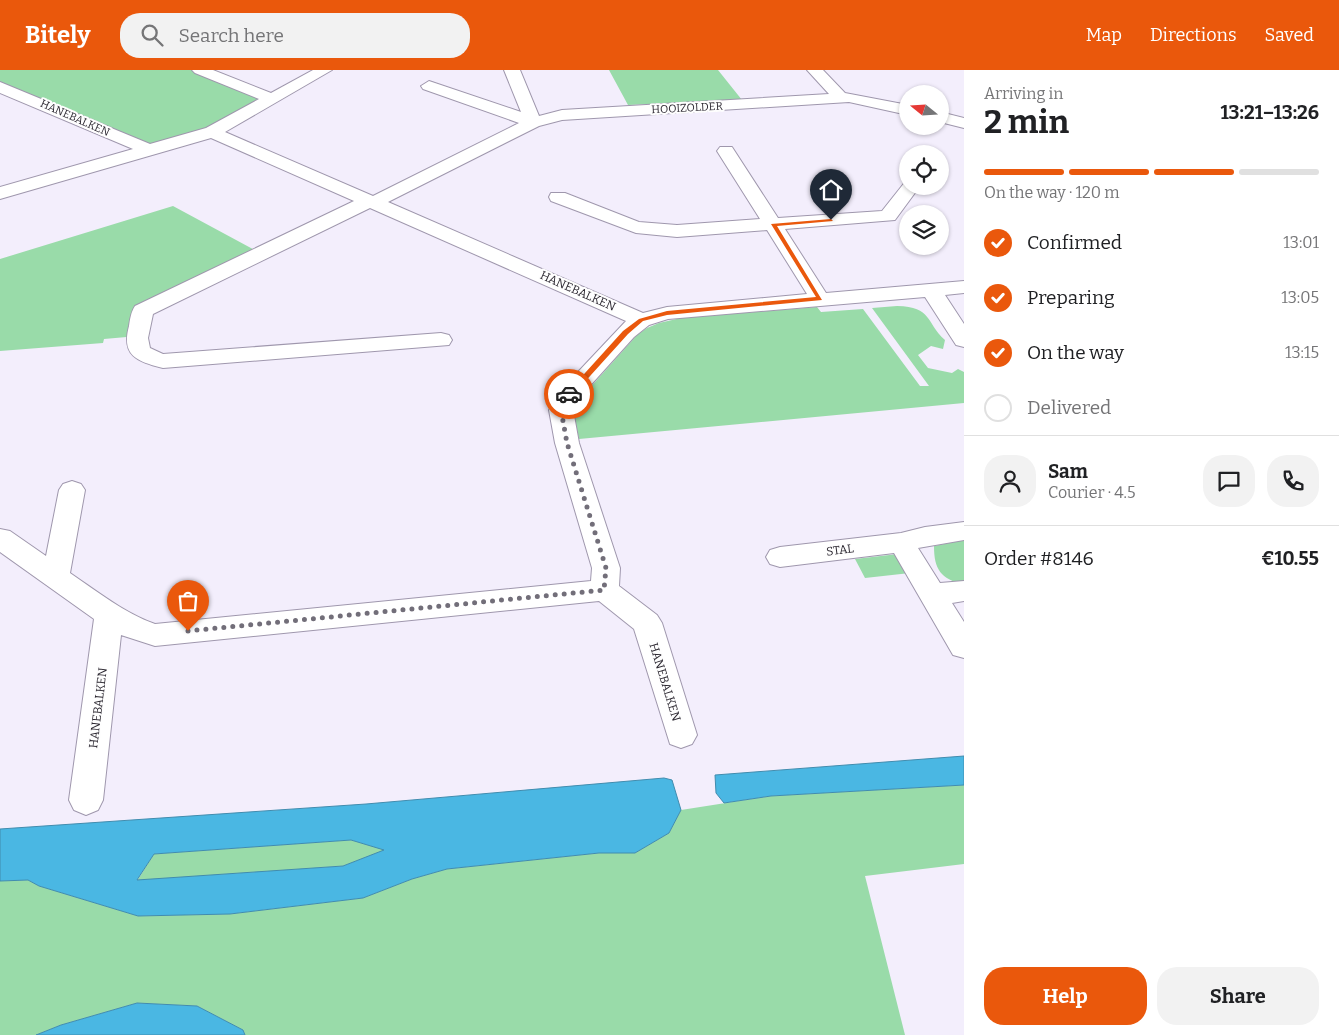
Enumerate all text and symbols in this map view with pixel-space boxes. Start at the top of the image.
search box [120,13,470,58]
text: Bitely [25,21,90,49]
icon: search [138,21,166,49]
text: Search here [178,24,284,47]
text: Map [1086,24,1122,46]
text: Directions [1150,24,1237,46]
text: Saved [1265,24,1314,46]
text: Arriving in [984,84,1063,103]
north arrow [899,85,949,135]
map controls [899,85,949,255]
street label: HANEBALKEN [38,97,112,139]
street label: HOOIZOLDER [651,100,724,116]
text: 13:21–13:26 [1220,101,1319,124]
text: 2 min [984,103,1069,141]
button: locate [899,145,949,195]
pin [810,169,852,220]
icon: home [817,176,845,204]
text: On the way · 120 m [984,183,1119,202]
button: layers [899,205,949,255]
icon: check [984,229,1012,257]
text: Confirmed [1027,231,1122,254]
text: 13:01 [1283,233,1319,252]
street label: HANEBALKEN [538,268,618,314]
icon: check [984,284,1012,312]
text: Preparing [1027,286,1115,309]
text: 13:05 [1281,288,1319,307]
icon: check [984,339,1012,367]
text: On the way [1027,341,1124,364]
text: 13:15 [1285,343,1319,362]
courier [544,369,594,419]
icon: car [555,380,583,408]
text: Delivered [1027,396,1111,419]
button: person [984,455,1036,507]
button: chat [1203,455,1255,507]
button: phone [1267,455,1319,507]
text: Sam [1048,460,1088,483]
text: Courier · 4.5 [1048,483,1136,502]
street label: STAL [825,541,855,559]
text: Order #8146 [984,547,1094,570]
text: €10.55 [1261,547,1319,570]
pin [167,580,209,631]
icon: bag [174,587,202,615]
street label: HANEBALKEN [646,641,684,723]
street label: HANEBALKEN [86,666,110,749]
button: Help [984,967,1147,1025]
button: Share [1157,967,1319,1025]

